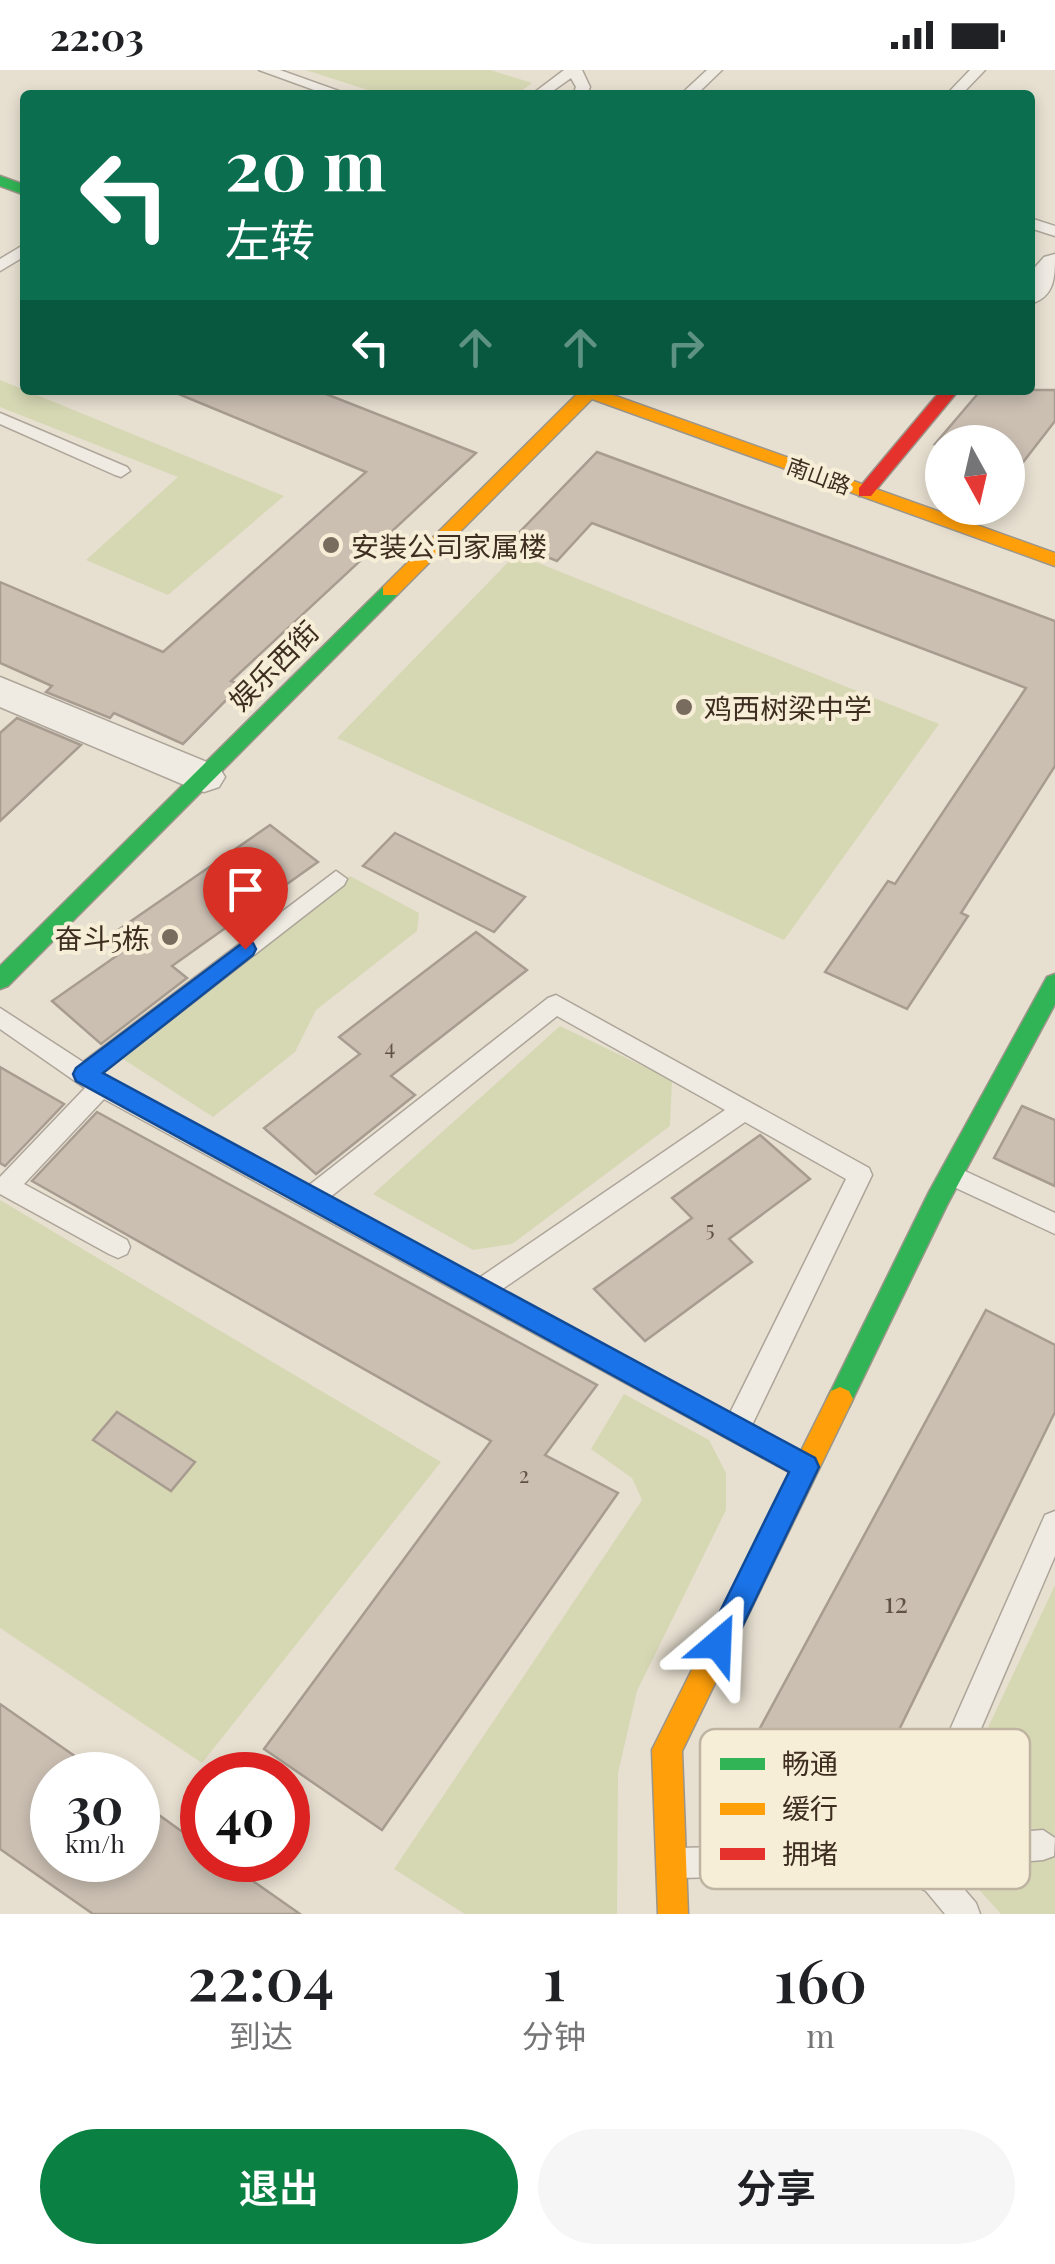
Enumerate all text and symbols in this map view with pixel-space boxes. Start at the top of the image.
text: 22:03 [50,10,144,61]
text: 20 m [225,115,386,209]
icon: left [60,130,190,260]
text: 左转 [225,208,315,268]
icon: left [343,320,398,375]
icon: ahead [448,320,503,375]
icon: ahead [553,320,608,375]
icon: right [658,320,713,375]
north arrow [925,425,1025,525]
map controls [925,425,1025,525]
street label: 南山路 [783,450,855,500]
place label: 安装公司家属楼 [351,527,547,564]
marker: 安装公司家属楼 [320,534,342,556]
street label: 娱乐西街 [220,612,326,718]
place label: 鸡西树梁中学 [704,689,872,726]
marker: 鸡西树梁中学 [673,696,695,718]
pin [203,847,288,950]
icon: arrive [218,862,273,917]
place label: 奋斗5栋 [54,919,150,956]
marker: 奋斗5栋 [159,926,181,948]
house number: 4 [385,1031,396,1061]
house number: 5 [705,1213,715,1243]
house number: 2 [519,1459,529,1489]
house number: 12 [884,1583,908,1620]
position arrow [666,1592,770,1696]
legend [700,1729,1030,1889]
text: 畅通 [782,1744,838,1781]
speed limit sign: 40 [180,1752,310,1882]
text: 30 [67,1771,123,1838]
text: 缓行 [782,1789,838,1826]
text: km/h [65,1826,125,1859]
text: 拥堵 [782,1834,838,1871]
text: 22:04 [188,1936,334,2016]
text: 1 [543,1936,565,2016]
text: 160 [774,1938,867,2018]
text: 到达 [229,2013,293,2056]
text: 分钟 [522,2013,586,2056]
text: m [806,2013,835,2056]
button: 退出 [40,2129,518,2244]
button: 分享 [538,2129,1015,2244]

